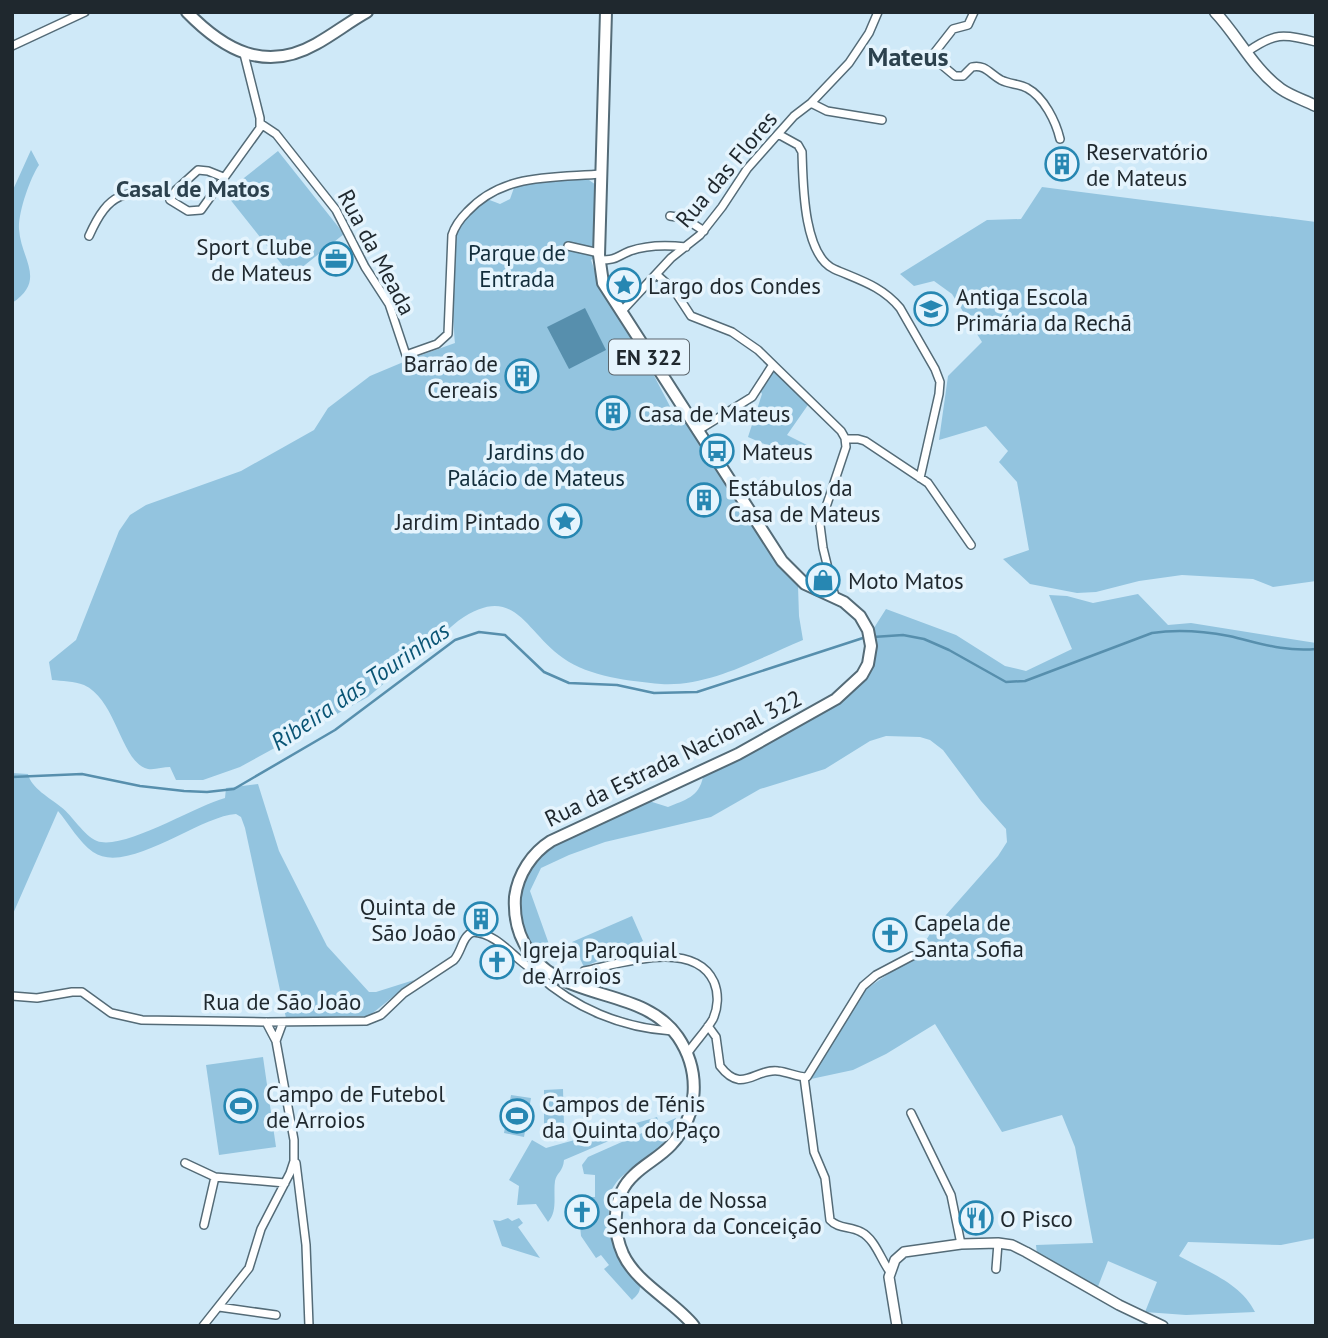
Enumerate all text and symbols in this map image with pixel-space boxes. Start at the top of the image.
district label: Mateus [868,40,948,73]
street label: Rua das Flores [669,105,783,233]
place label: Reservatório de Mateus [1086,137,1208,192]
building icon: Reservatório de Mateus [1043,145,1081,183]
district label: Casal de Matos [116,173,270,204]
street label: Rua da Meada [332,184,422,320]
place label: Sport Clube de Mateus [196,232,312,287]
park label: Parque de Entrada [468,238,566,293]
office icon: Sport Clube de Mateus [317,240,355,278]
place icon: Largo dos Condes [605,266,643,304]
place label: Largo dos Condes [648,271,821,300]
place label: Antiga Escola Primária da Rechã [956,282,1132,337]
school or university icon: Antiga Escola Primária da Rechã [912,290,950,328]
road number: EN 322 [609,340,689,374]
place label: Barrão de Cereais [404,349,498,404]
building icon: Barrão de Cereais [503,357,541,395]
building icon: Casa de Mateus [594,394,632,432]
place label: Casa de Mateus [638,399,791,428]
bus stop icon: Mateus [698,432,736,470]
park label: Jardins do Palácio de Mateus [447,437,625,492]
place label: Mateus [742,437,813,466]
place label: Estábulos da Casa de Mateus [728,473,881,528]
building icon: Estábulos da Casa de Mateus [685,481,723,519]
place icon: Jardim Pintado [546,502,584,540]
place label: Jardim Pintado [394,507,540,536]
shop icon: Moto Matos [804,561,842,599]
place label: Moto Matos [848,566,964,595]
water label: Ribeira das Tourinhas [265,614,456,757]
street label: Rua da Estrada Nacional 322 [540,683,806,833]
place label: Quinta de São João [360,892,456,947]
building icon: Quinta de São João [462,900,500,938]
place label: Capela de Santa Sofia [914,908,1024,963]
church icon: Capela de Santa Sofia [871,916,909,954]
place label: Igreja Paroquial de Arroios [522,935,677,990]
church icon: Igreja Paroquial de Arroios [478,943,516,981]
street label: Rua de São João [203,987,361,1016]
place label: Campo de Futebol de Arroios [266,1079,445,1134]
sports icon: Campo de Futebol de Arroios [222,1087,260,1125]
place label: Campos de Ténis da Quinta do Paço [542,1089,721,1144]
sports icon: Campos de Ténis da Quinta do Paço [498,1097,536,1135]
place label: Capela de Nossa Senhora da Conceição [606,1185,822,1240]
church icon: Capela de Nossa Senhora da Conceição [563,1193,601,1231]
restaurant icon: O Pisco [957,1199,995,1237]
place label: O Pisco [1000,1204,1073,1233]

